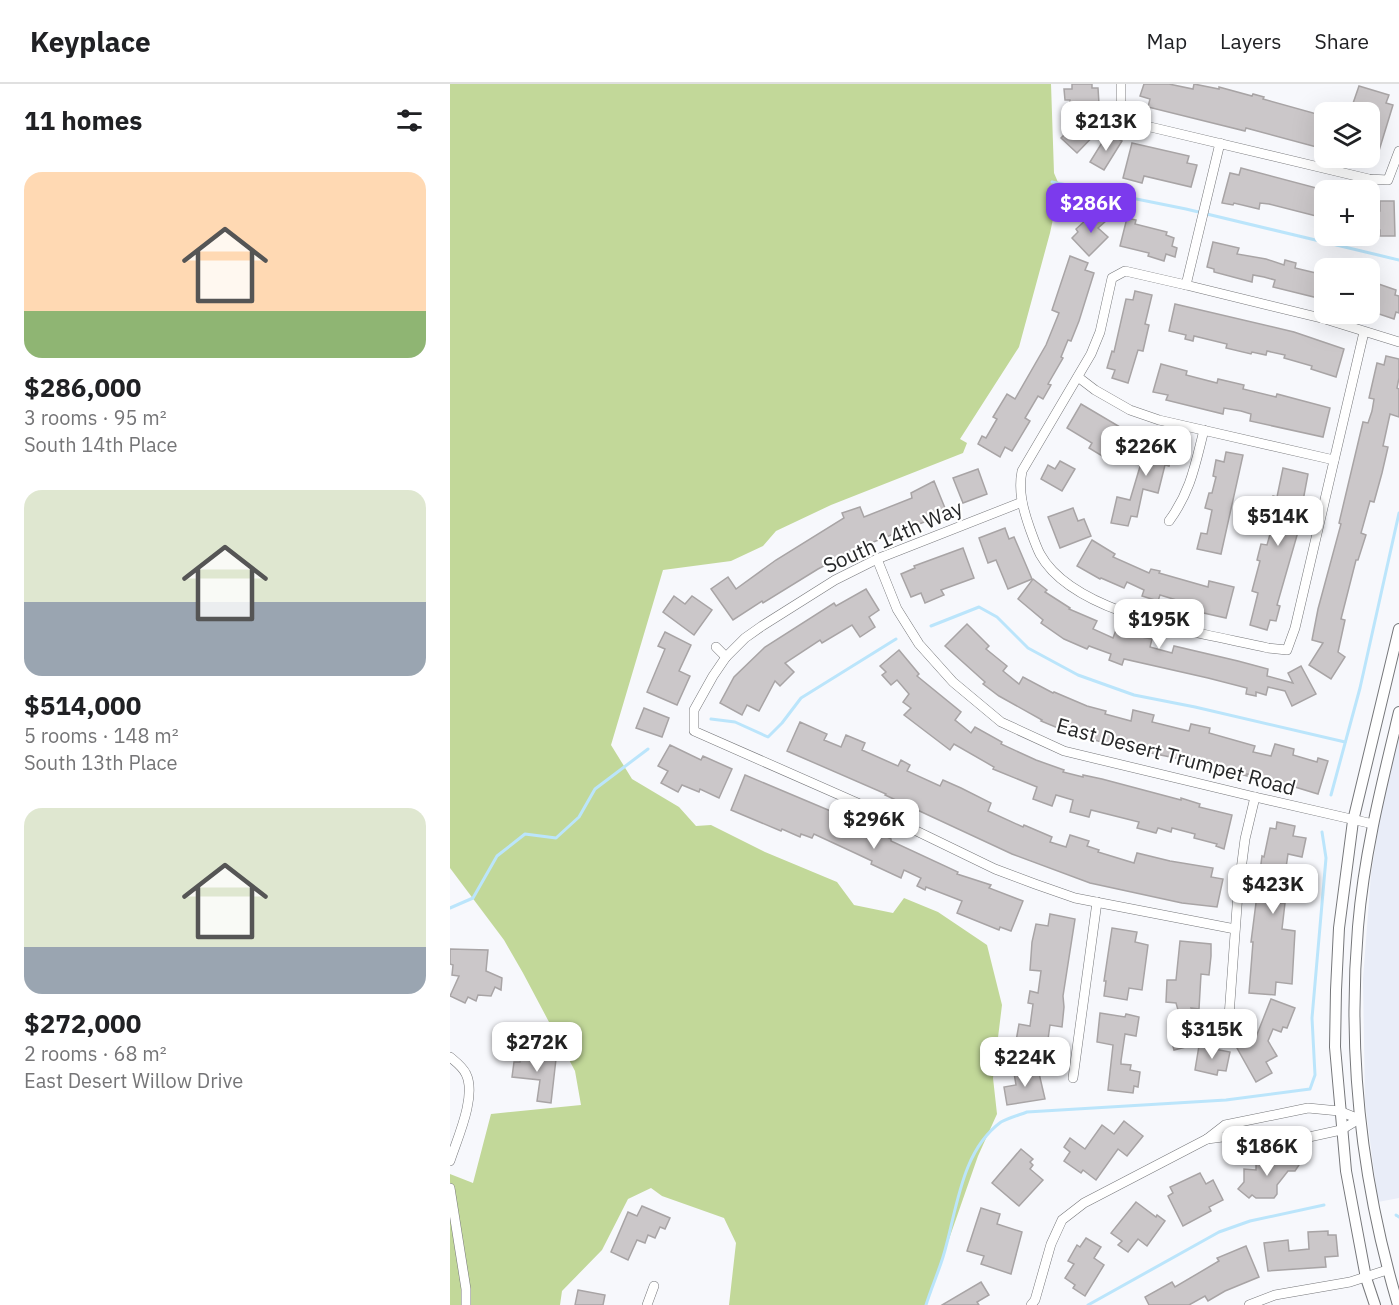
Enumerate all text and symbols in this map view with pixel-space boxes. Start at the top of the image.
text: Keyplace [30,23,151,60]
text: Map [1147,27,1187,55]
text: Layers [1220,27,1282,55]
text: Share [1315,27,1369,55]
pin: $213K [1064,101,1148,152]
map controls [1314,102,1380,324]
button: layers [1314,102,1380,168]
text: 11 homes [24,103,142,137]
icon: filters [393,104,426,137]
text: $213K [1075,107,1137,134]
button: + [1314,180,1380,246]
pin: $286K [1049,183,1133,234]
text: $286K [1060,189,1122,216]
icon: home [171,211,279,319]
button: − [1314,258,1380,324]
text: $286,000 [24,370,141,404]
text: 3 rooms · 95 m² [24,404,167,431]
pin: $226K [1104,426,1188,477]
text: South 14th Place [24,431,178,458]
text: $226K [1115,432,1177,459]
street label: South 14th Way [819,493,967,579]
pin: $514K [1236,496,1320,547]
text: $514K [1247,502,1309,529]
icon: home [171,529,279,637]
pin: $195K [1117,599,1201,650]
text: $195K [1128,605,1190,632]
text: $514,000 [24,688,141,722]
street label: East Desert Trumpet Road [1053,711,1299,801]
text: 5 rooms · 148 m² [24,722,179,749]
text: South 13th Place [24,749,178,776]
pin: $296K [832,799,916,850]
text: $296K [843,805,905,832]
icon: home [171,847,279,955]
pin: $423K [1231,864,1315,915]
text: $423K [1242,870,1304,897]
text: $272,000 [24,1006,141,1040]
pin: $315K [1170,1009,1254,1060]
text: $315K [1181,1015,1243,1042]
pin: $272K [495,1022,579,1073]
text: $272K [506,1028,568,1055]
pin: $224K [983,1037,1067,1088]
text: 2 rooms · 68 m² [24,1040,167,1067]
text: $224K [994,1043,1056,1070]
text: East Desert Willow Drive [24,1067,243,1094]
pin: $186K [1225,1126,1309,1177]
text: $186K [1236,1132,1298,1159]

